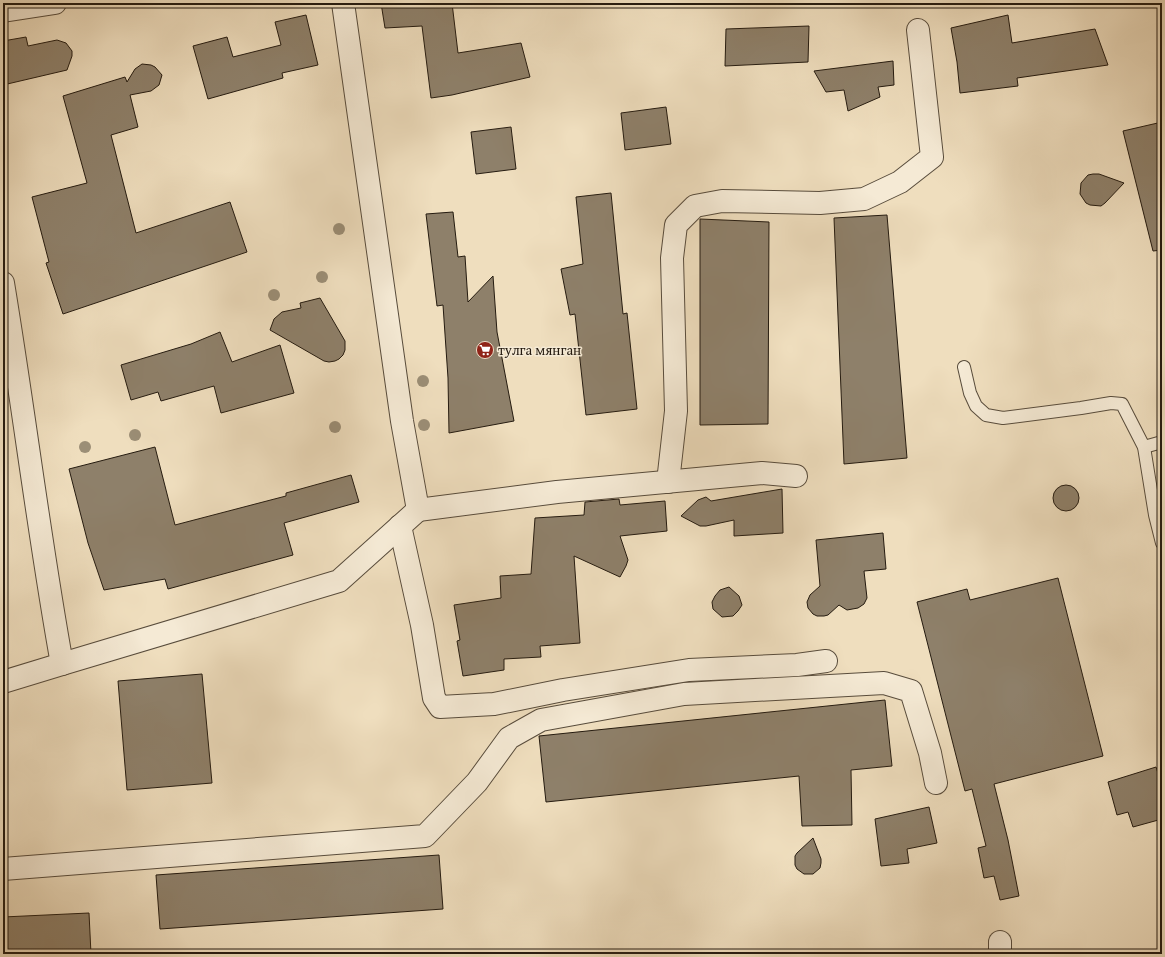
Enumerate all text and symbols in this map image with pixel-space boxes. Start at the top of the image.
supermarket icon: тулга мянган [475,340,495,360]
place label: тулга мянган [498,340,581,360]

